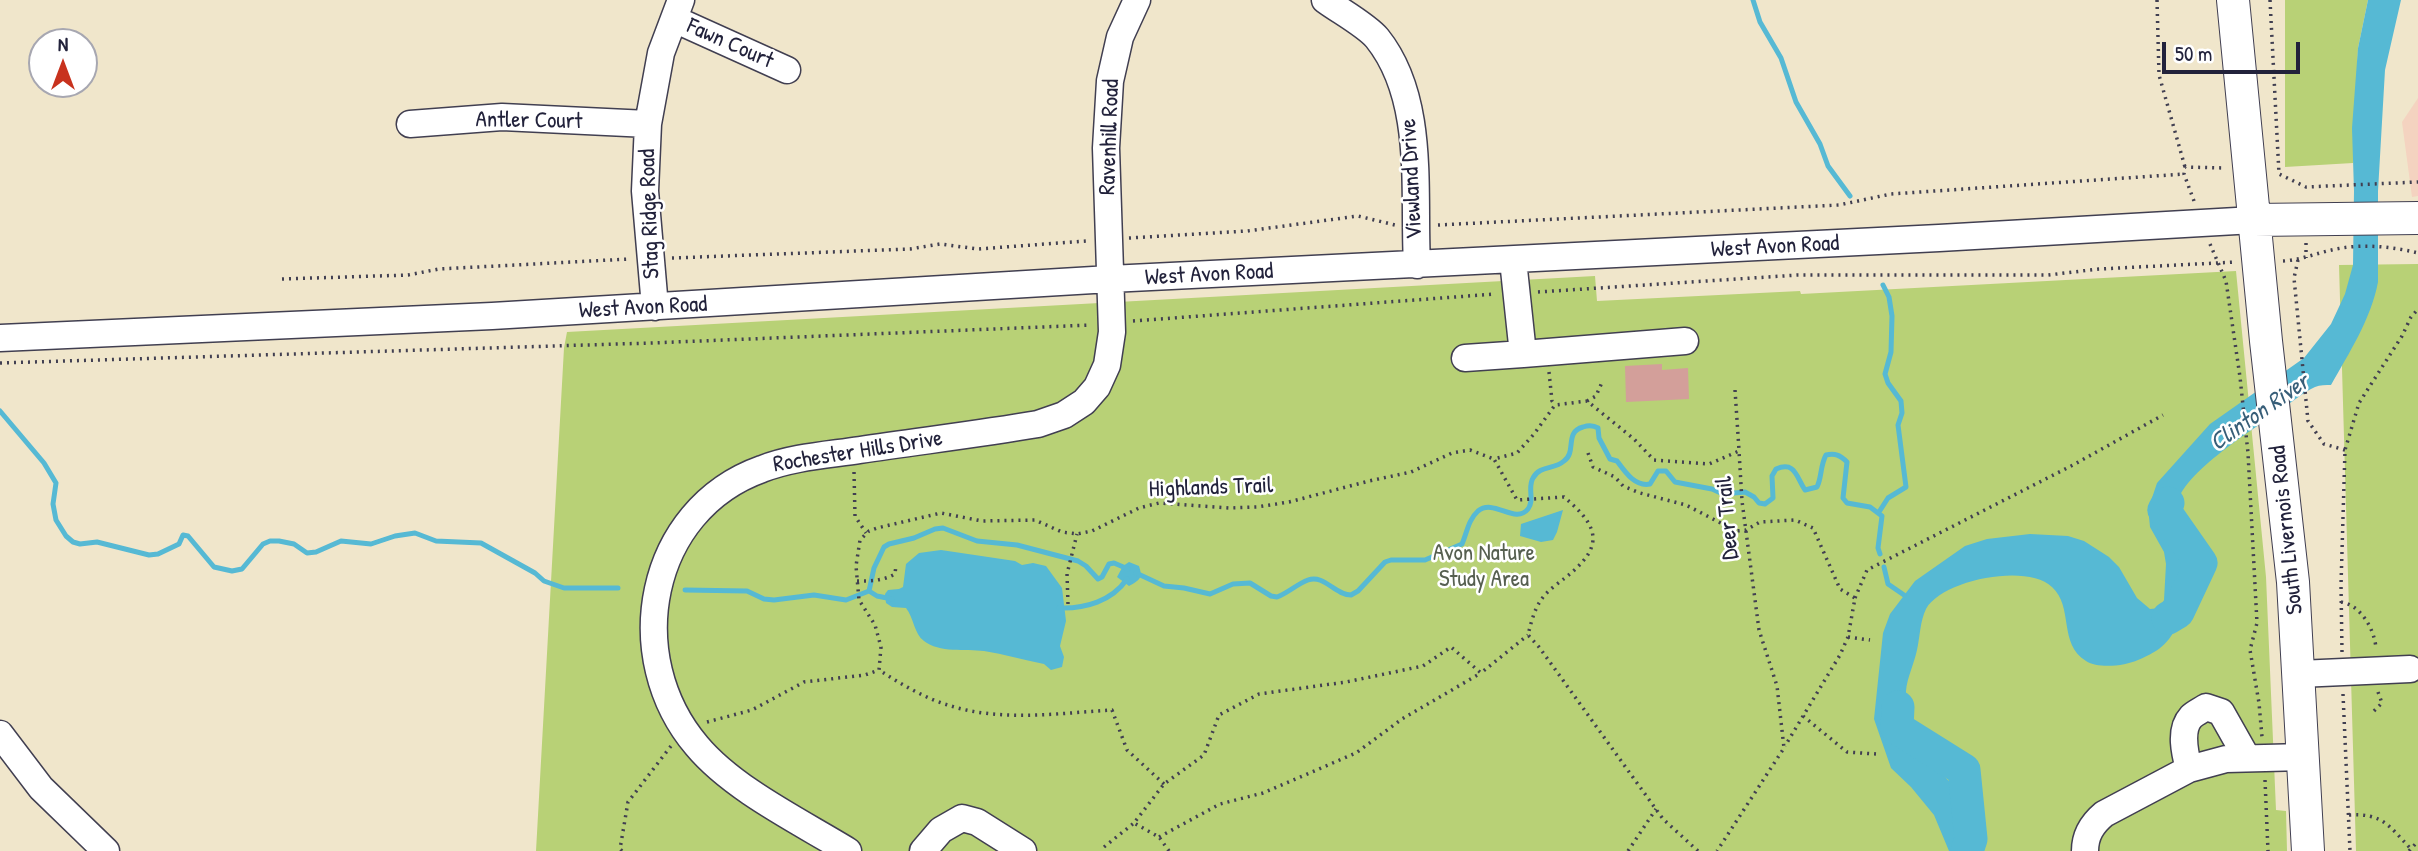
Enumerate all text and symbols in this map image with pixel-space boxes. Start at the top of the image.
street label: Fawn Court [682,13,778,75]
north arrow [28,28,98,98]
scale bar [2166,28,2304,72]
text: N [58,31,68,57]
text: 50 m [2175,39,2212,68]
street label: Ravenhill Road [1094,79,1126,195]
street label: Antler Court [475,106,583,136]
street label: Viewland Drive [1395,118,1429,240]
street label: Stag Ridge Road [634,149,666,279]
street label: West Avon Road [1710,230,1840,264]
street label: West Avon Road [1144,258,1274,292]
street label: West Avon Road [578,291,708,325]
water label: Clinton River [2205,368,2315,458]
street label: Rochester Hills Drive [772,425,944,479]
street label: South Livernois Road [2264,444,2310,616]
street label: Highlands Trail [1148,472,1274,504]
street label: Deer Trail [1711,475,1745,561]
park label: Avon Nature Study Area [1433,540,1535,594]

